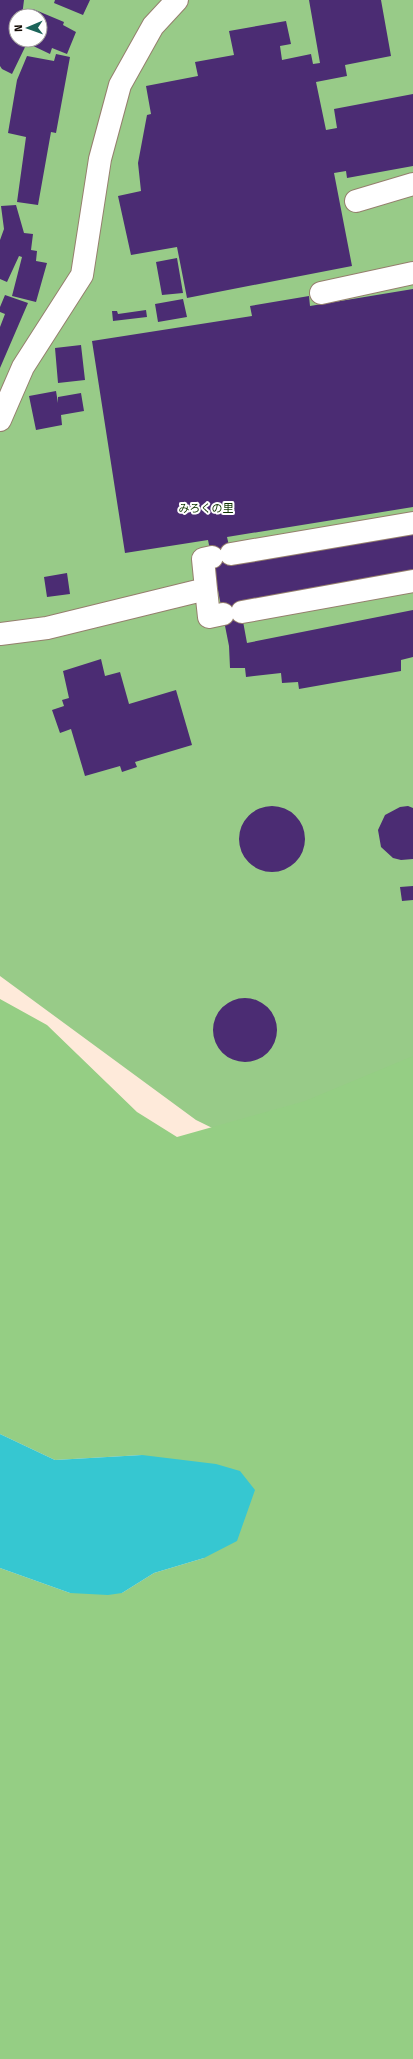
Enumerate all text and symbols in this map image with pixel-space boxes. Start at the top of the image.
north arrow [8,8,48,48]
text: N [12,24,25,32]
park label: みろくの里 [179,502,234,515]

